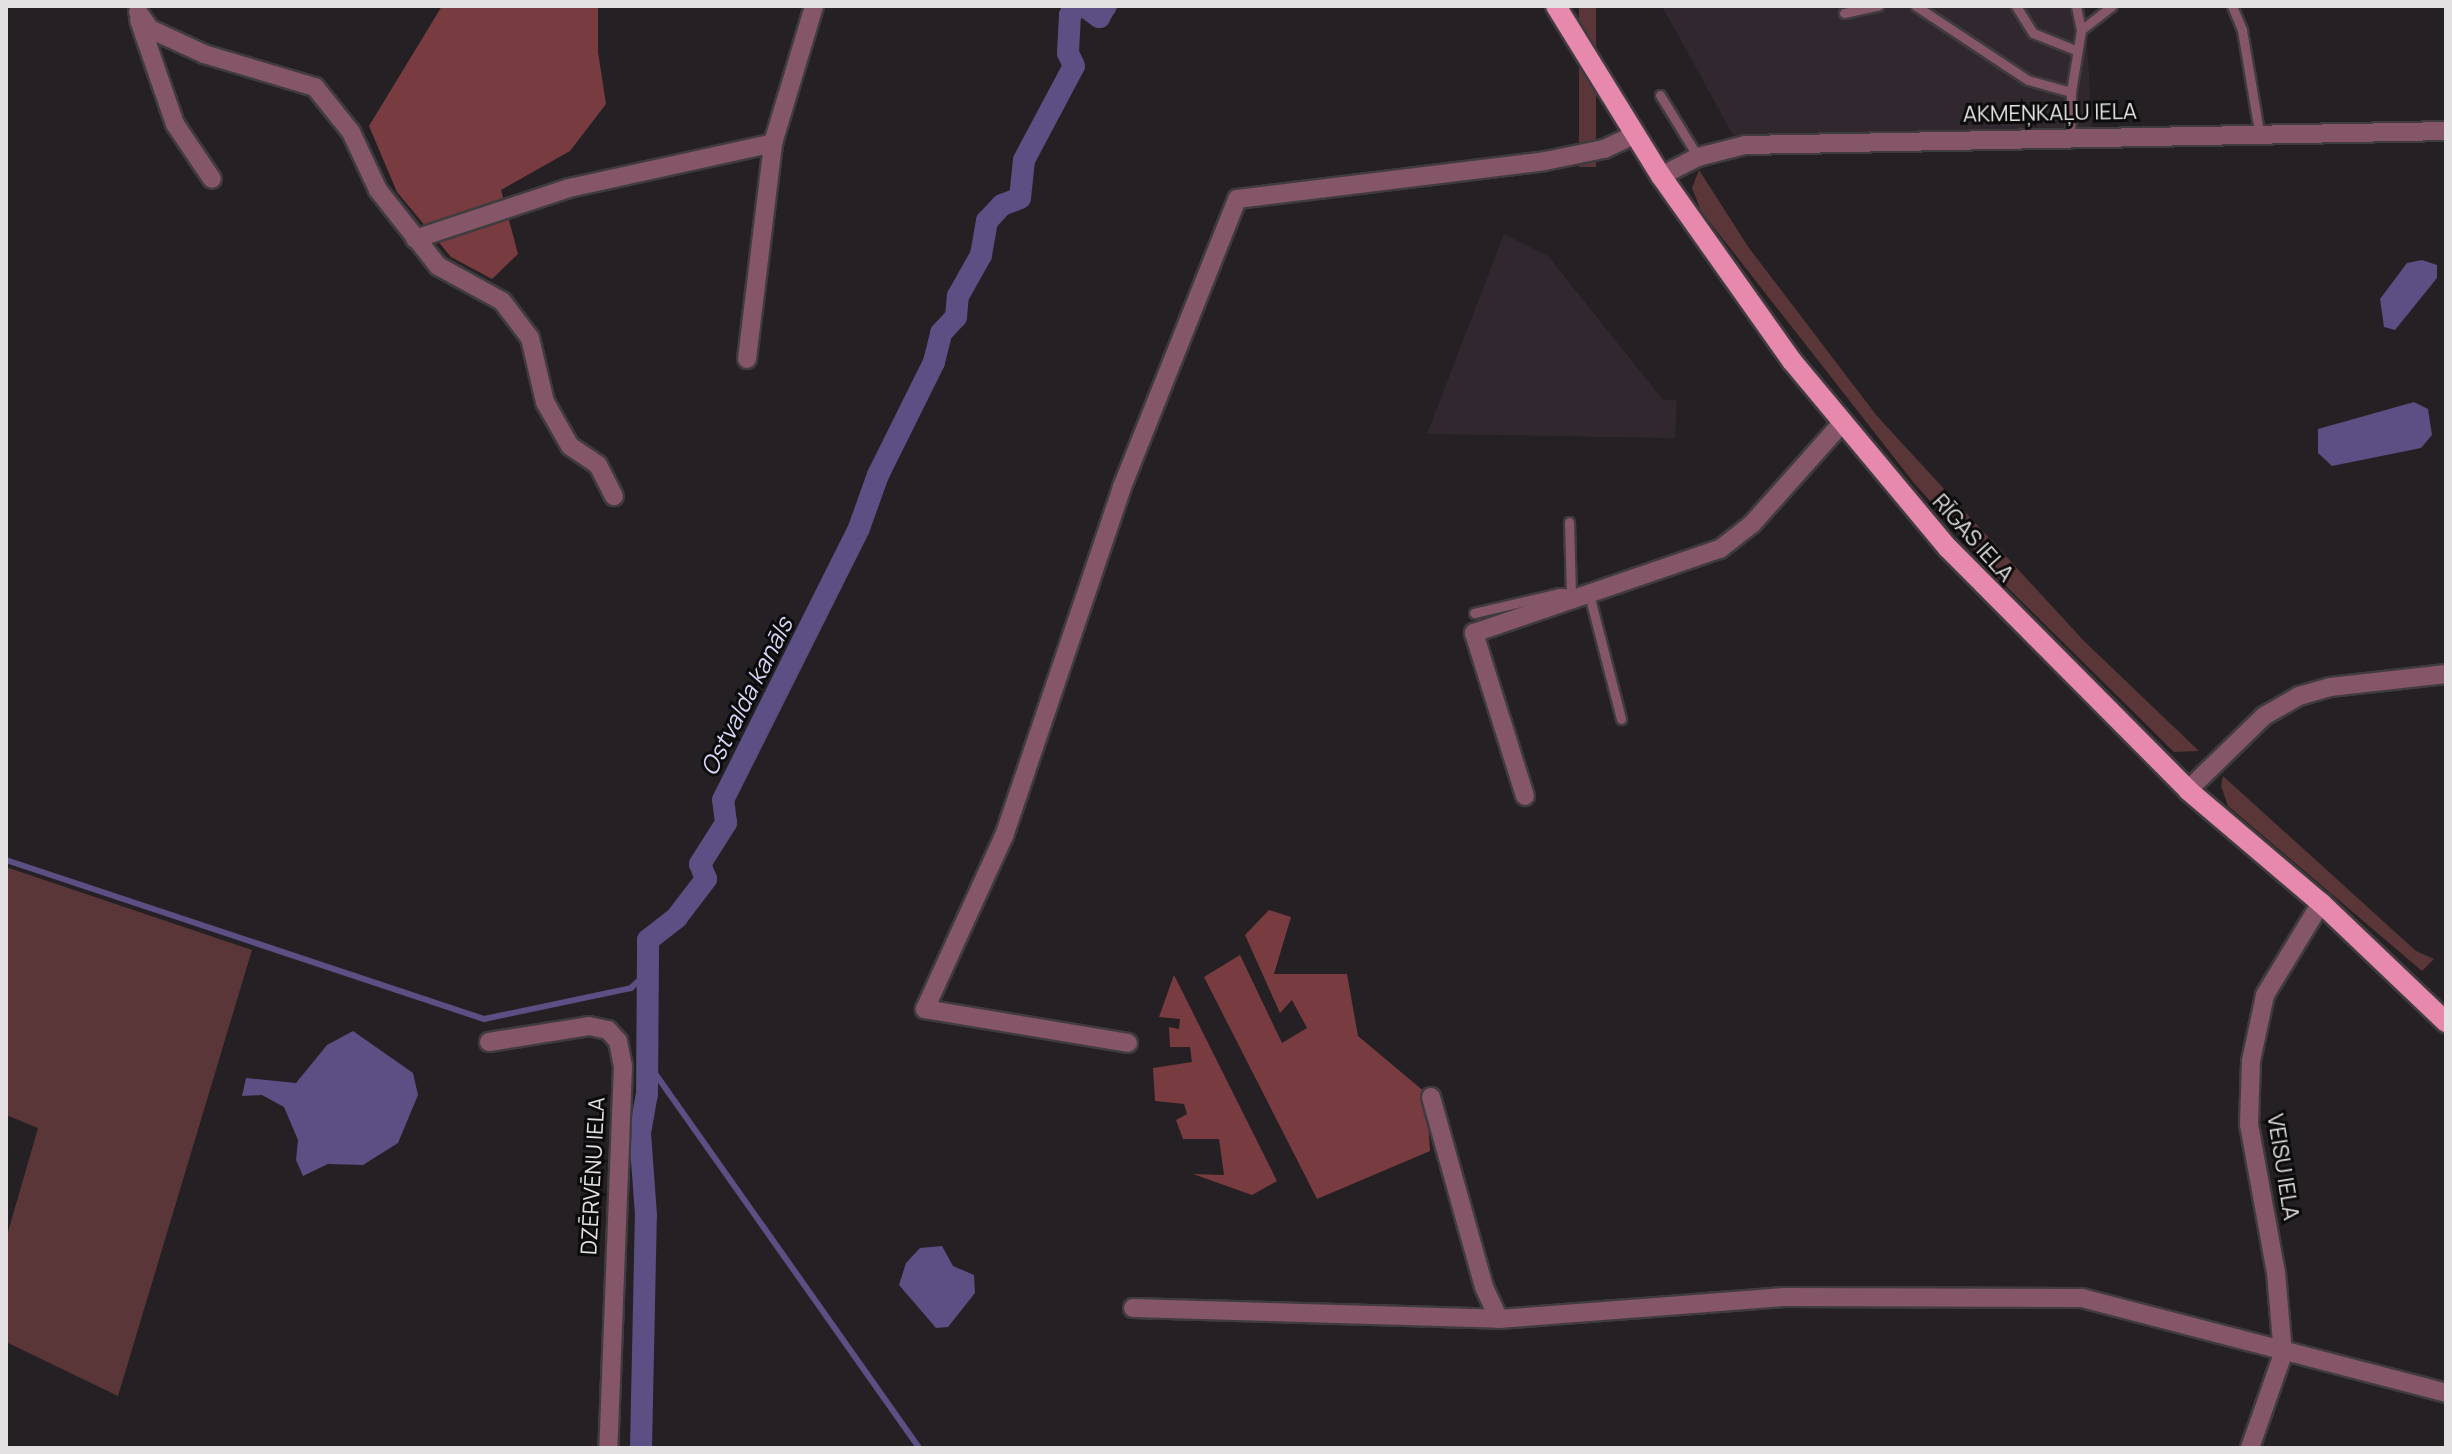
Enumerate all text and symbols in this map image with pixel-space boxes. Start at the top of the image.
street label: AKMEŅKAĻU IELA [1963,98,2137,128]
street label: RĪGAS IELA [1927,489,2019,587]
water label: Ostvalda kanāls [694,612,798,780]
street label: DZĒRVĒNU IELA [576,1096,610,1256]
street label: VEISU IELA [2262,1112,2304,1222]

